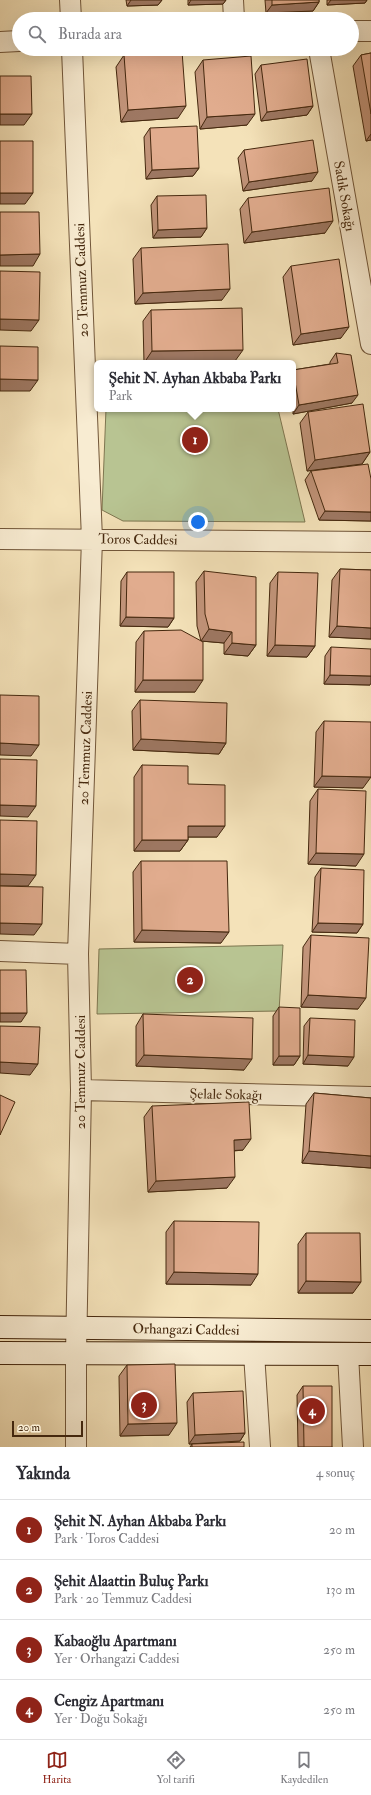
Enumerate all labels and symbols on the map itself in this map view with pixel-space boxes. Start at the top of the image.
street label: Sadık Sokağı [330,160,359,233]
street label: 20 Temmuz Caddesi [71,222,92,337]
pin: 1 [182,425,208,455]
your location [188,512,208,532]
street label: Toros Caddesi [98,530,178,549]
street label: 20 Temmuz Caddesi [75,690,96,805]
pin: 2 [177,965,203,995]
street label: 20 Temmuz Caddesi [72,1015,89,1129]
street label: Şelale Sokağı [189,1085,263,1104]
street label: Orhangazi Caddesi [132,1320,240,1339]
pin: 3 [131,1390,157,1420]
pin: 4 [299,1396,325,1426]
scale bar [12,1419,83,1438]

